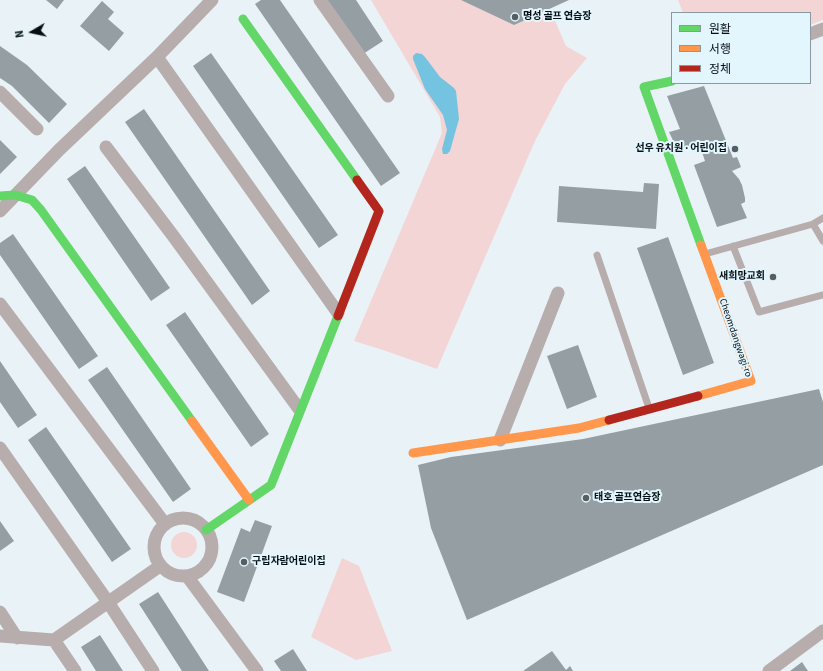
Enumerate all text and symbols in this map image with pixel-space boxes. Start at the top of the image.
place label: 명성 골프 연습장 [523,11,591,23]
north arrow [12,12,52,52]
marker: 명성 골프 연습장 [510,12,520,22]
legend [671,12,811,84]
text: 원활 [709,21,731,38]
text: N [12,29,28,39]
text: 서행 [709,41,731,58]
text: 정체 [709,61,731,78]
place label: 선우 유치원 · 어린이집 [635,143,727,155]
marker: 선우 유치원 · 어린이집 [730,144,740,154]
place label: 새희망교회 [719,271,765,283]
marker: 새희망교회 [768,272,778,282]
street label: Cheomdangwagi-ro [716,297,754,379]
place label: 태호 골프연습장 [594,492,660,504]
marker: 태호 골프연습장 [581,493,591,503]
place label: 구립자람어린이집 [252,556,326,568]
marker: 구립자람어린이집 [239,557,249,567]

